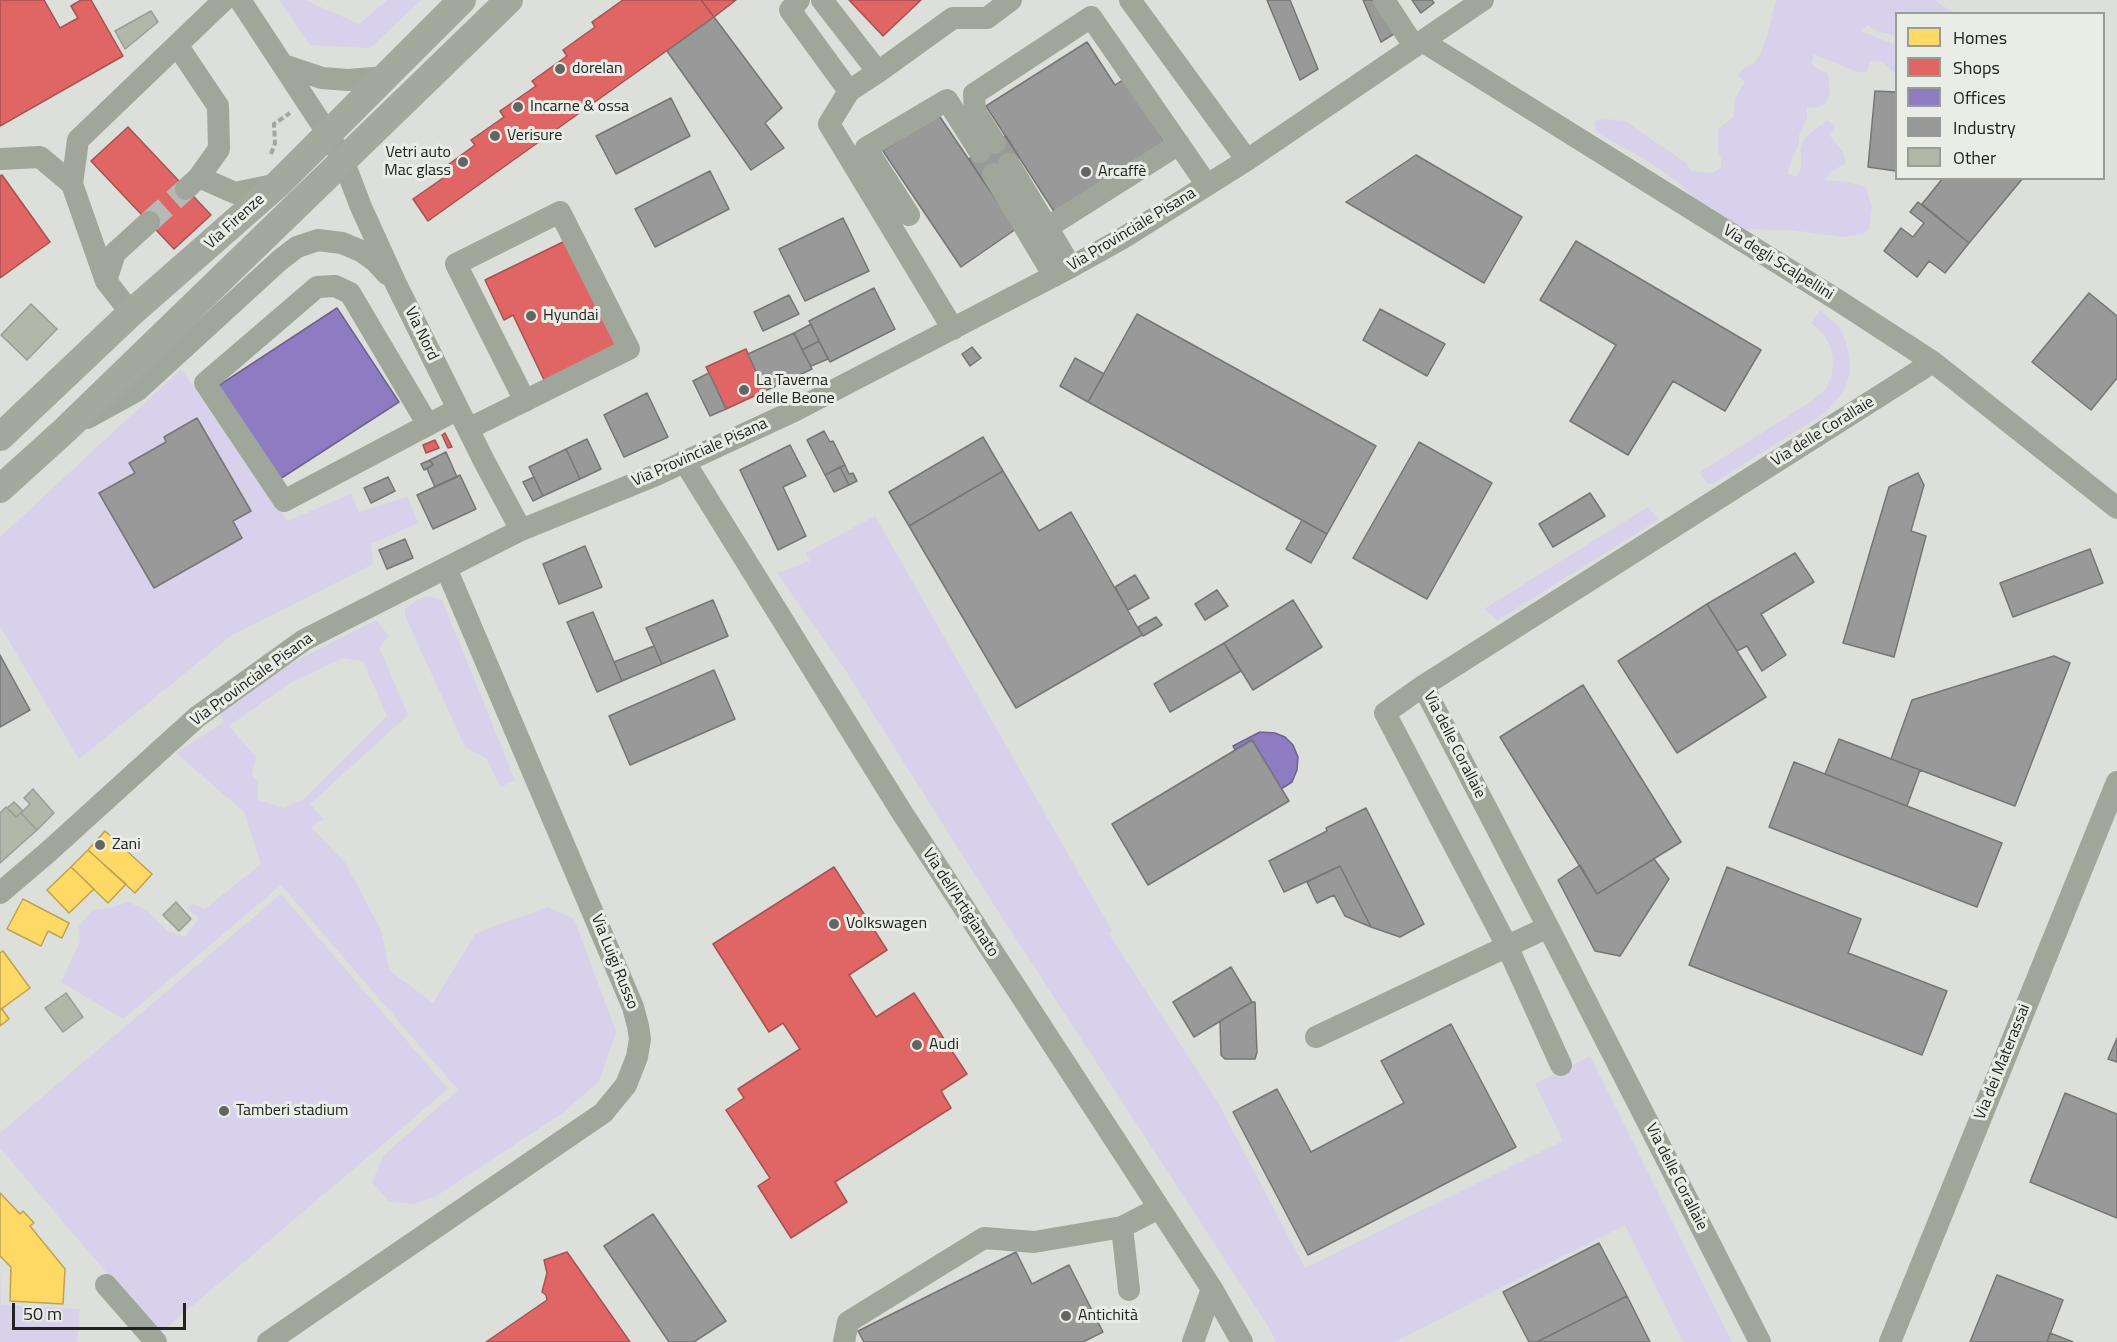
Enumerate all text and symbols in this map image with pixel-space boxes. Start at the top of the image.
legend [1895,12,2105,180]
text: Homes [1953,24,2007,51]
text: Shops [1953,54,2000,81]
place label: dorelan [572,59,623,79]
marker: dorelan [553,62,567,76]
text: Offices [1953,84,2006,111]
place label: Incarne & ossa [530,97,629,117]
marker: Incarne & ossa [511,100,525,114]
text: Industry [1953,114,2016,141]
place label: Verisure [507,126,562,146]
marker: Verisure [488,129,502,143]
place label: Vetri auto Mac glass [384,143,451,181]
text: Other [1953,144,1996,171]
marker: Vetri auto Mac glass [456,155,470,169]
place label: Arcaffè [1098,162,1146,182]
marker: Arcaffè [1079,165,1093,179]
street label: Via Provinciale Pisana [1064,184,1200,276]
street label: Via Firenze [201,190,269,254]
street label: Via degli Scalpellini [1719,221,1837,305]
street label: Via Nord [400,304,442,364]
place label: Hyundai [543,306,599,326]
marker: Hyundai [524,309,538,323]
place label: La Taverna delle Beone [756,371,835,409]
marker: La Taverna delle Beone [737,383,751,397]
street label: Via delle Corallaie [1768,393,1878,471]
street label: Via Provinciale Pisana [629,415,771,491]
street label: Via Provinciale Pisana [187,629,317,731]
street label: Via delle Corallaie [1419,688,1489,802]
place label: Zani [112,835,141,855]
marker: Zani [93,838,107,852]
street label: Via dell'Artigianato [918,845,1002,961]
street label: Via Luigi Russo [586,912,642,1012]
place label: Volkswagen [846,914,927,934]
marker: Volkswagen [827,917,841,931]
street label: Via dei Materassai [1971,1001,2035,1123]
place label: Audi [929,1035,959,1055]
marker: Audi [910,1038,924,1052]
place label: Tamberi stadium [236,1101,348,1121]
marker: Tamberi stadium [217,1104,231,1118]
street label: Via delle Corallaie [1641,1120,1711,1234]
scale bar [15,1291,189,1329]
text: 50 m [23,1300,62,1327]
place label: Antichità [1078,1306,1138,1326]
marker: Antichità [1059,1309,1073,1323]

